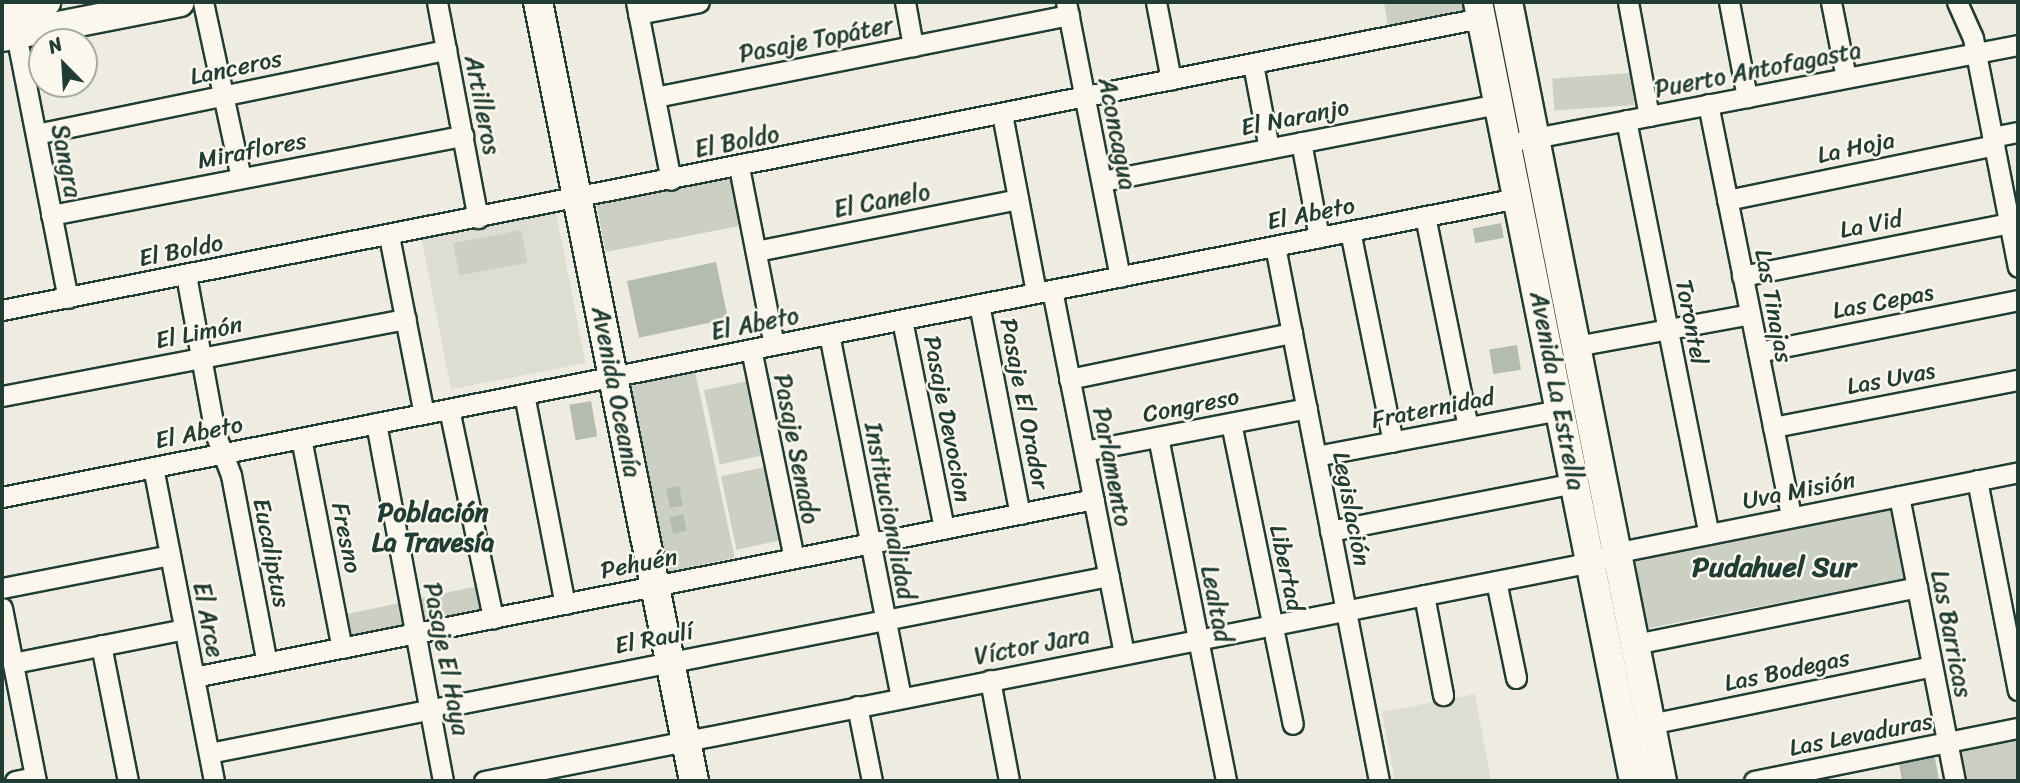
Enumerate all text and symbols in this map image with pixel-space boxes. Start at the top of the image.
street label: Pasaje Topáter [737,11,895,69]
text: N [42,27,68,63]
north arrow [28,28,98,98]
street label: Puerto Antofagasta [1653,36,1863,104]
street label: Lanceros [187,44,285,92]
street label: Artilleros [458,53,506,157]
street label: Aconcagua [1092,75,1142,193]
street label: El Naranjo [1239,93,1351,143]
street label: El Boldo [692,120,782,164]
street label: Sangra [45,122,87,200]
street label: Miraflores [195,126,309,176]
street label: La Hoja [1815,126,1897,170]
street label: El Canelo [831,178,933,224]
street label: El Abeto [1264,191,1358,237]
street label: La Vid [1837,205,1905,245]
street label: El Boldo [136,229,226,273]
street label: Las Tinajas [1748,247,1798,365]
street label: Torontel [1669,277,1713,367]
street label: Las Cepas [1829,278,1937,326]
street label: Avenida La Estrella [1524,289,1590,493]
street label: El Abeto [708,301,802,347]
street label: Avenida Oceanía [585,304,647,480]
street label: El Limón [153,311,245,355]
street label: Pasaje El Orador [993,316,1055,492]
street label: Pasaje Devocion [917,333,977,505]
street label: Las Uvas [1844,356,1938,402]
street label: Pasaje Senado [767,372,825,526]
street label: Congreso [1140,383,1242,429]
street label: Fraternidad [1369,383,1497,435]
street label: Parlamento [1086,405,1138,529]
street label: El Abeto [152,410,246,456]
street label: Institucionalidad [858,420,920,602]
street label: Legislación [1326,449,1376,569]
street label: Uva Misión [1740,466,1858,516]
street label: Eucaliptus [246,496,296,610]
district label: Población La Travesía [371,497,495,558]
street label: Fresno [325,500,367,576]
street label: Libertad [1263,522,1309,614]
street label: Pehuén [598,542,680,586]
district label: Pudahuel Sur [1692,550,1856,584]
street label: Lealtad [1194,563,1238,645]
street label: Las Barricas [1925,568,1977,700]
street label: El Arce [187,580,229,660]
street label: Pasaje El Haya [417,580,475,738]
street label: El Raulí [612,617,696,661]
street label: Víctor Jara [972,621,1092,671]
street label: Las Bodegas [1722,644,1852,698]
street label: Las Levaduras [1787,707,1935,763]

